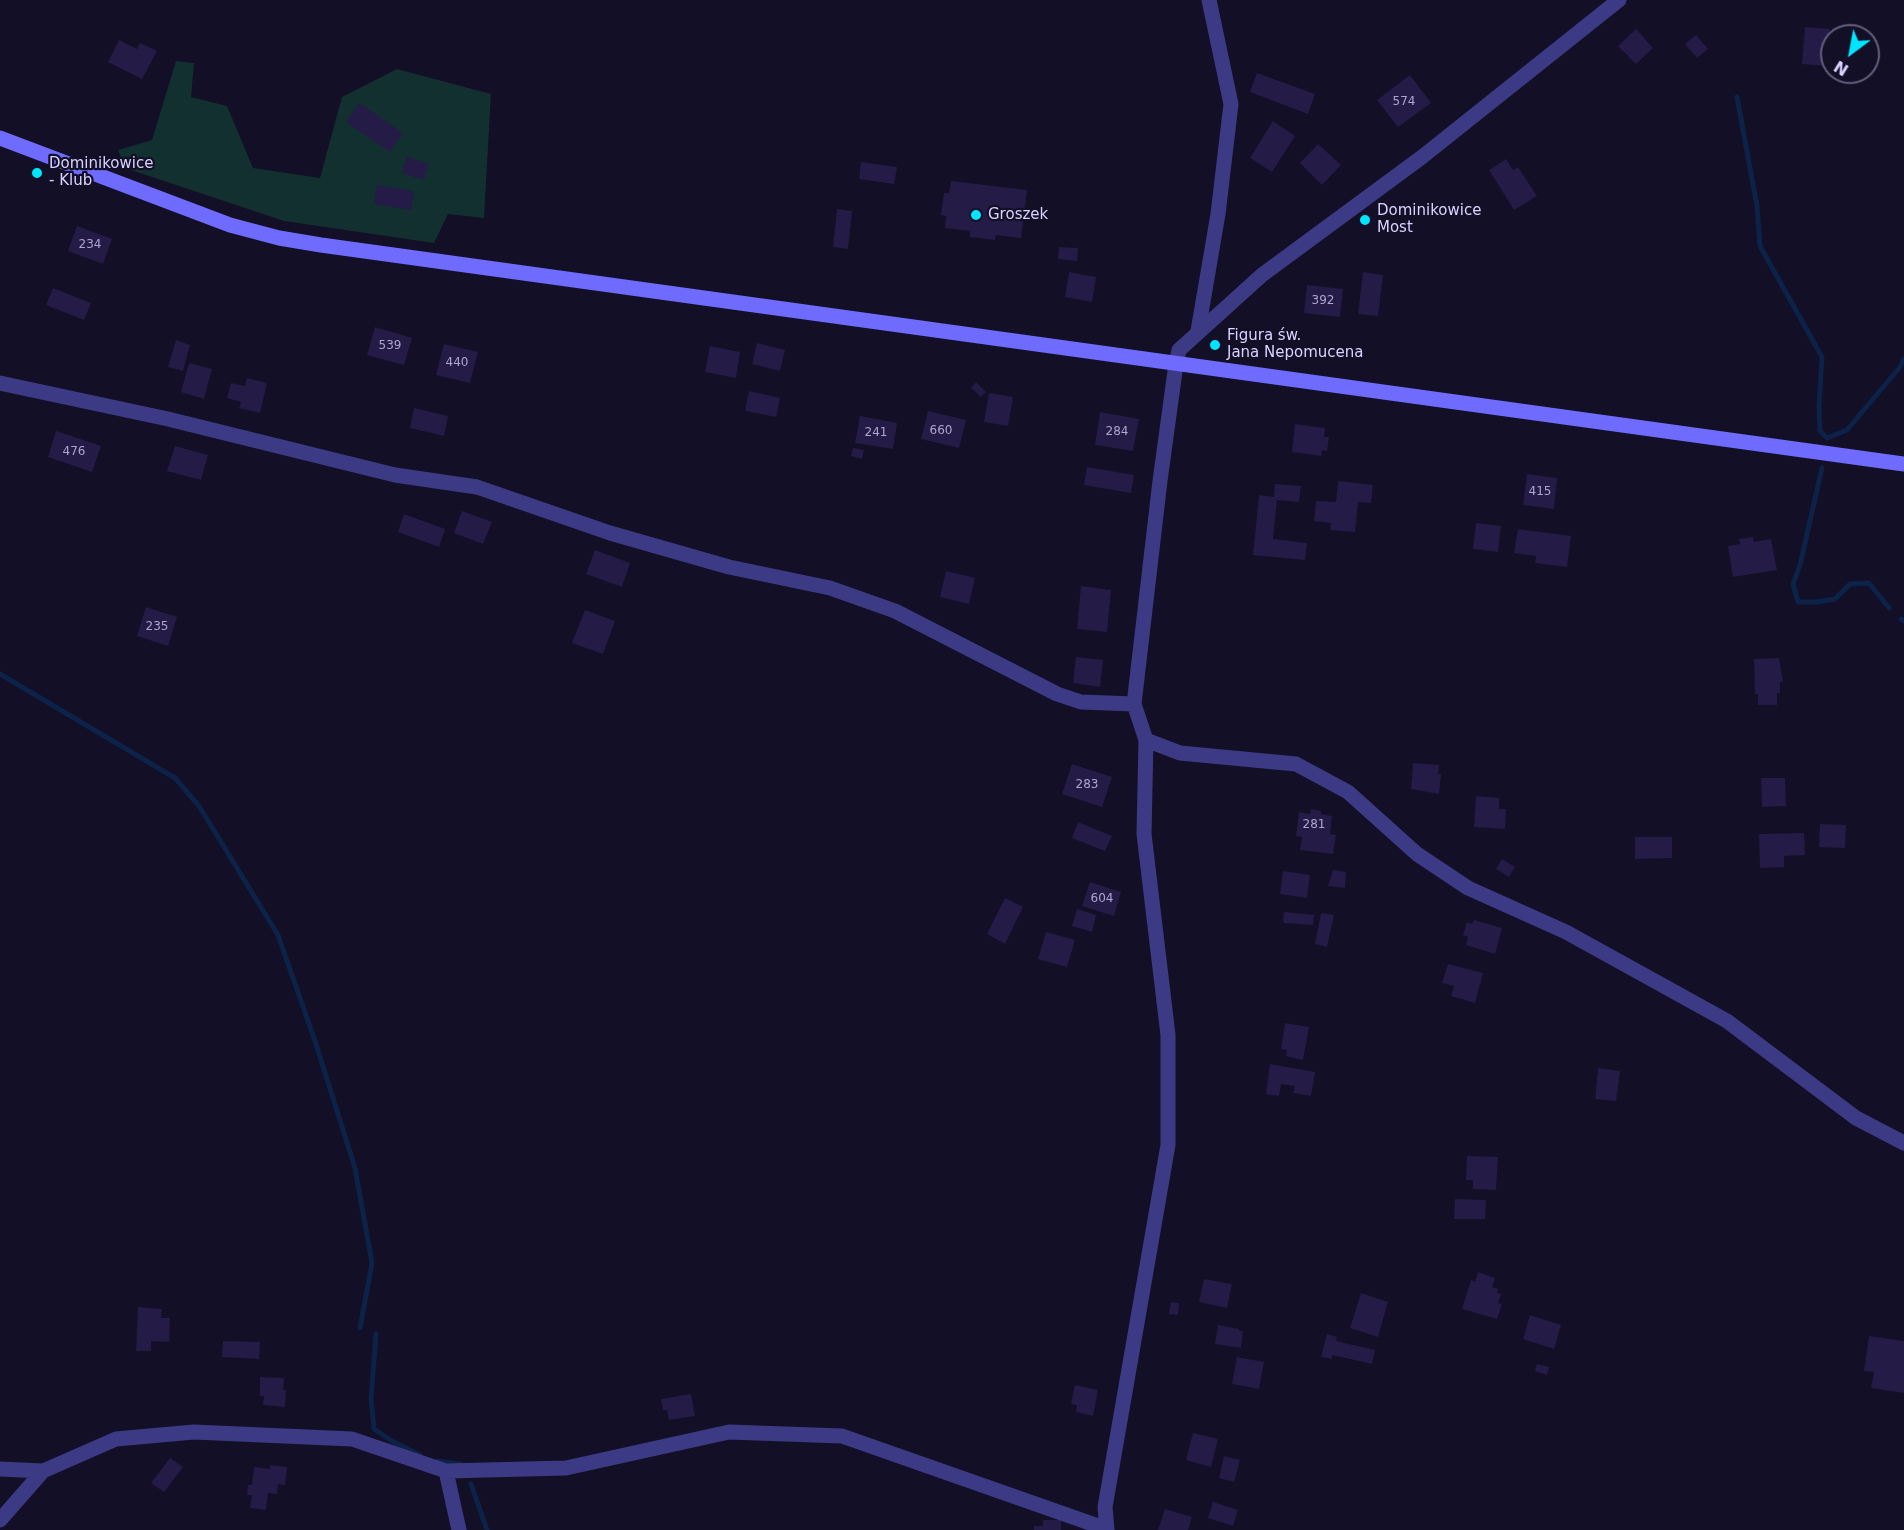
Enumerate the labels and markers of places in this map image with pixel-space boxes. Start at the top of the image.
place label: Dominikowice - Klub [49,155,153,190]
marker: Dominikowice - Klub [30,166,44,180]
place label: Dominikowice Most [1377,202,1481,237]
place label: Groszek [988,206,1048,224]
marker: Groszek [969,208,983,222]
marker: Dominikowice Most [1358,213,1372,227]
place label: Figura św. Jana Nepomucena [1227,327,1364,362]
marker: Figura św. Jana Nepomucena [1208,338,1222,352]

